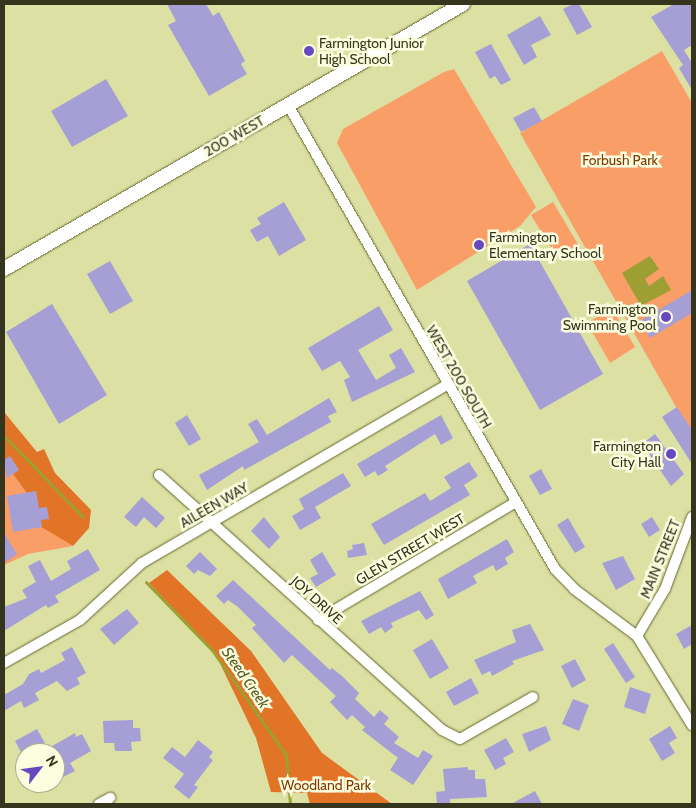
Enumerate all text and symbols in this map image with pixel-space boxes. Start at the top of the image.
place label: Farmington Junior High School [319,35,424,68]
marker: Farmington Junior High School [303,45,315,57]
street label: 200 WEST [201,112,267,160]
park label: Forbush Park [582,152,658,168]
place label: Farmington Elementary School [489,229,601,262]
marker: Farmington Elementary School [473,239,485,251]
place label: Farmington Swimming Pool [563,301,656,334]
marker: Farmington Swimming Pool [660,311,672,323]
street label: WEST 200 SOUTH [423,322,495,432]
place label: Farmington City Hall [593,438,661,471]
marker: Farmington City Hall [665,448,677,460]
street label: AILEEN WAY [177,479,251,531]
street label: GLEN STREET WEST [353,510,467,588]
street label: MAIN STREET [637,517,683,601]
street label: JOY DRIVE [288,572,346,628]
water label: Steed Creek [217,644,273,712]
north arrow [15,743,65,793]
text: N [42,752,62,770]
park label: Woodland Park [281,777,371,793]

